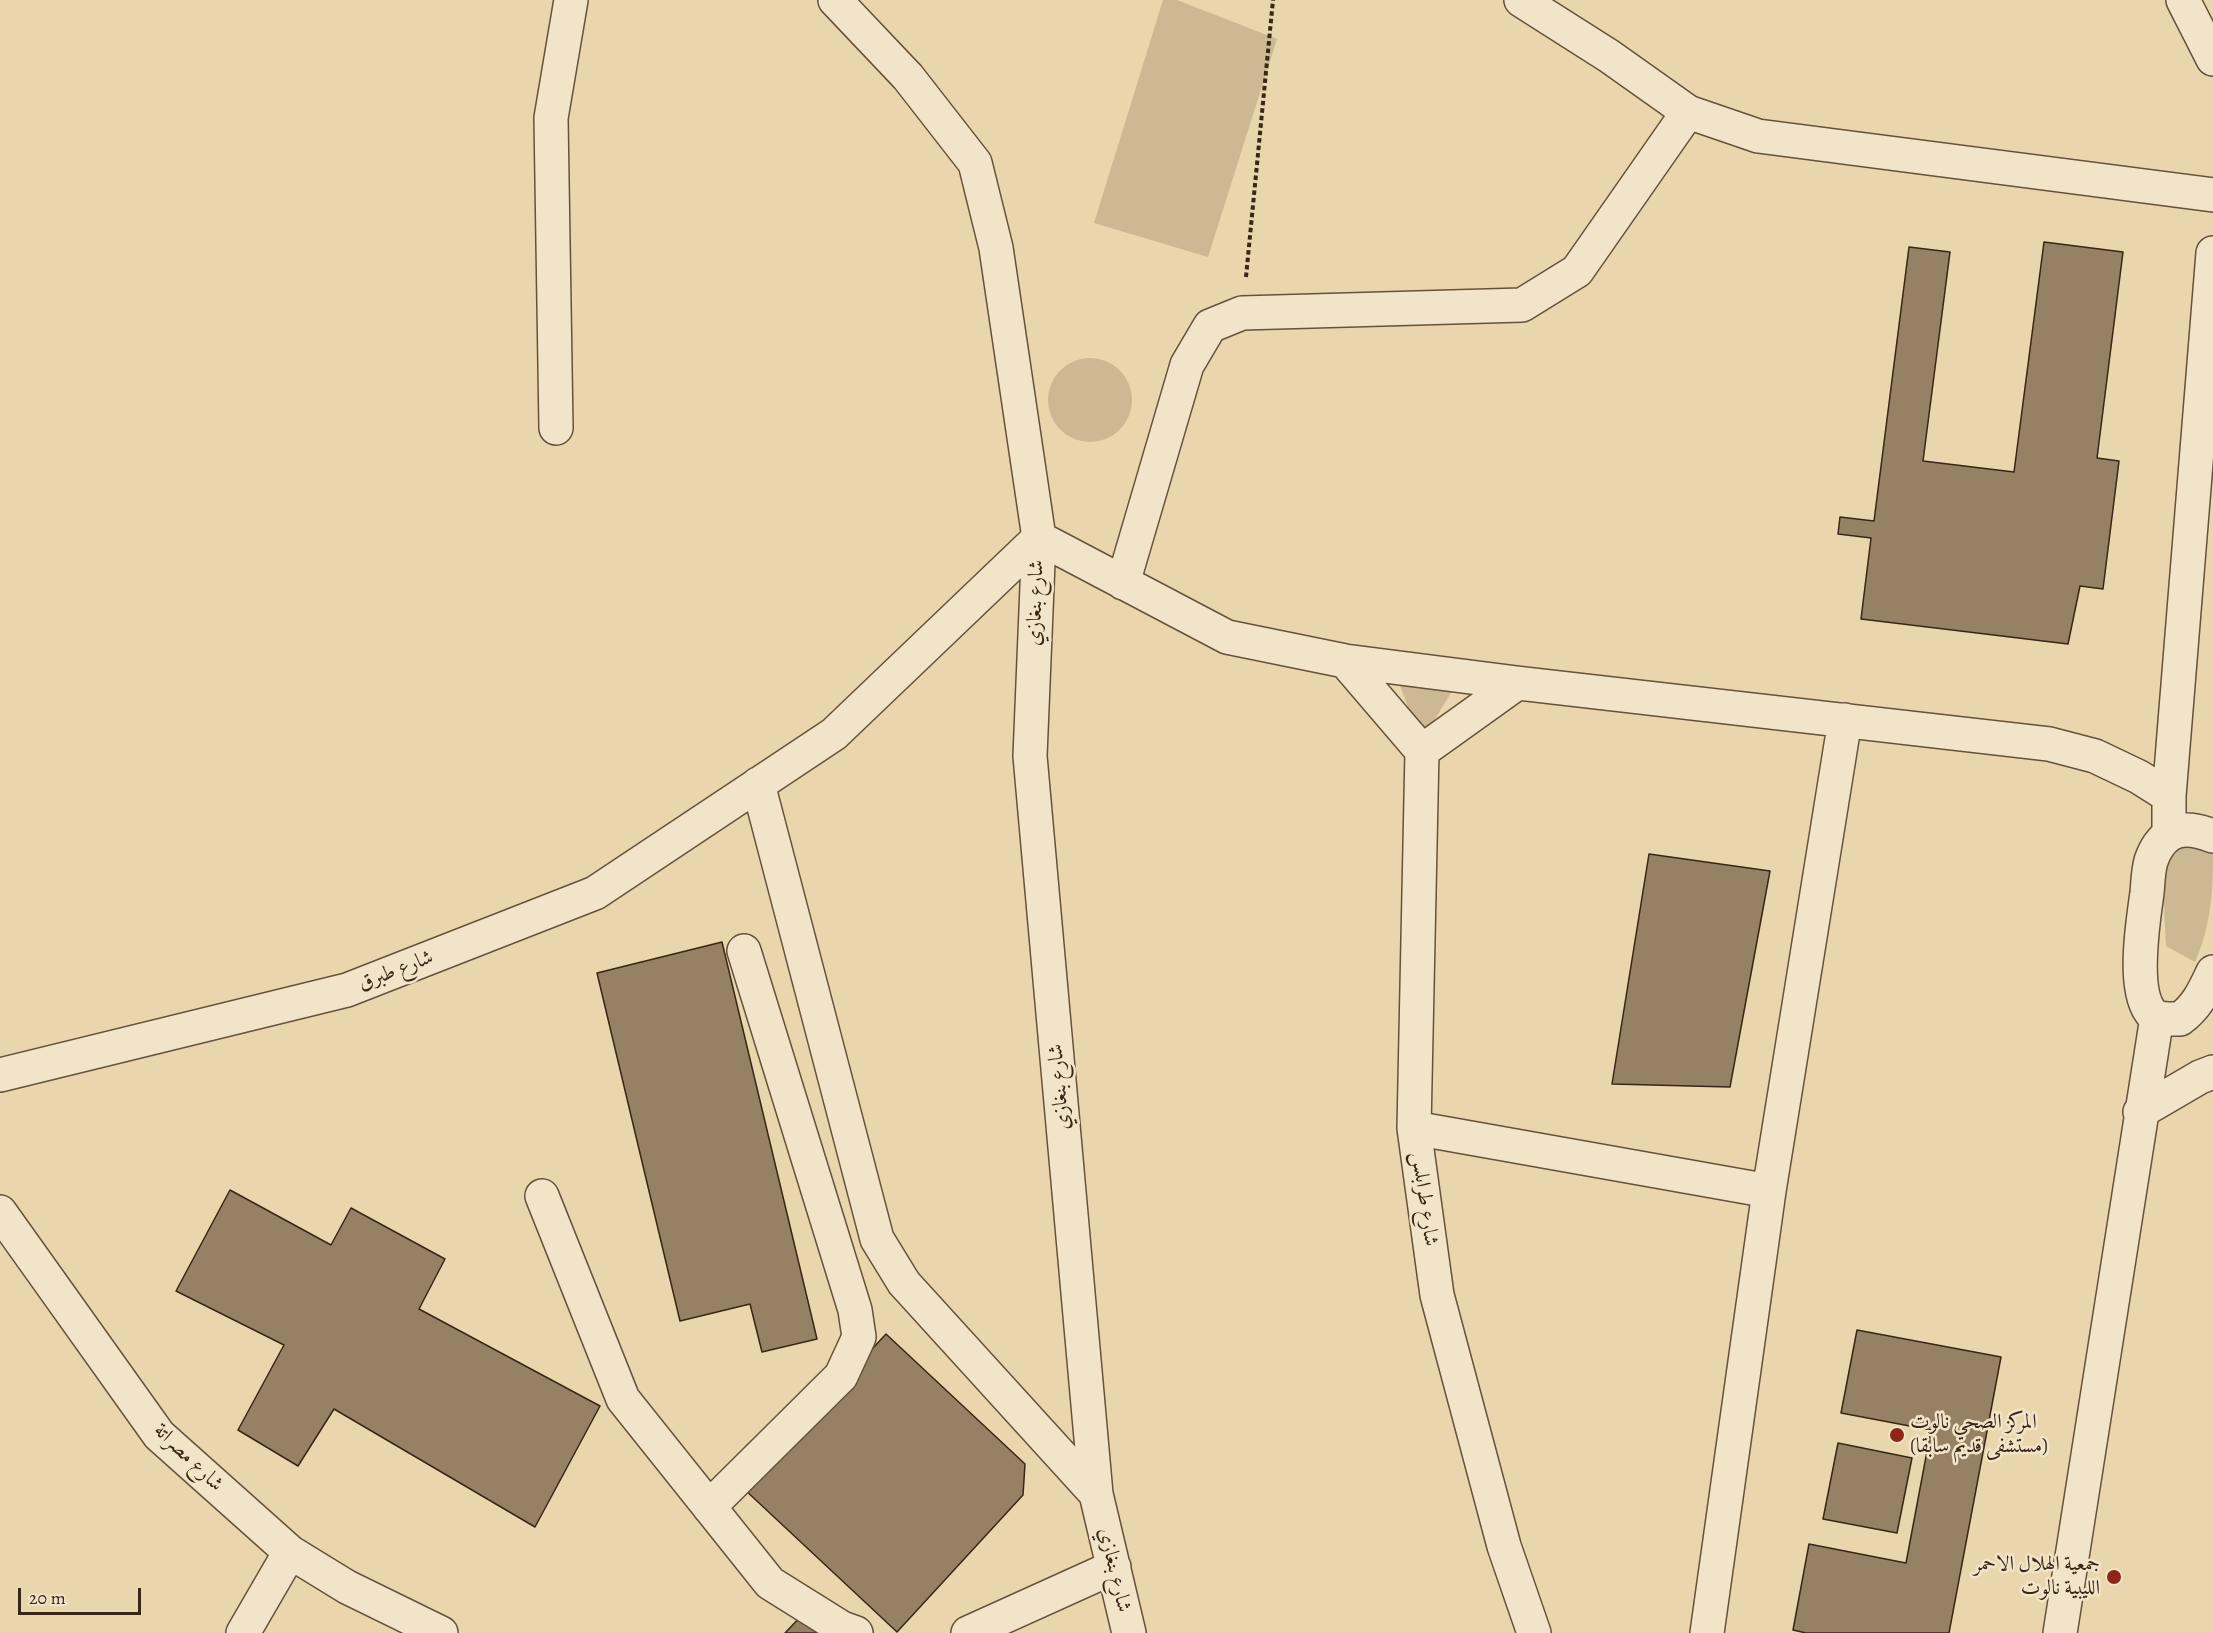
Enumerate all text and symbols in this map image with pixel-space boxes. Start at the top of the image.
street label: شارع بنغازي [1022,559,1050,647]
street label: شارع طبرق [355,945,437,997]
street label: شارع بنغازي [1044,1043,1076,1131]
street label: شارع طرابلس [1405,1150,1443,1248]
place label: المركز الصحي نالوت (مستشفى قديم سابقا) [1910,1410,2048,1460]
street label: شارع مصراتة [148,1419,228,1497]
marker: المركز الصحي نالوت (مستشفى قديم سابقا) [1888,1426,1906,1444]
street label: شارع بنغازي [1092,1525,1136,1615]
place label: جمعية الهلال الاحمر الليبية نالوت [1974,1552,2100,1602]
marker: جمعية الهلال الاحمر الليبية نالوت [2105,1568,2123,1586]
scale bar [21,1576,144,1614]
text: 20 m [29,1586,66,1610]

